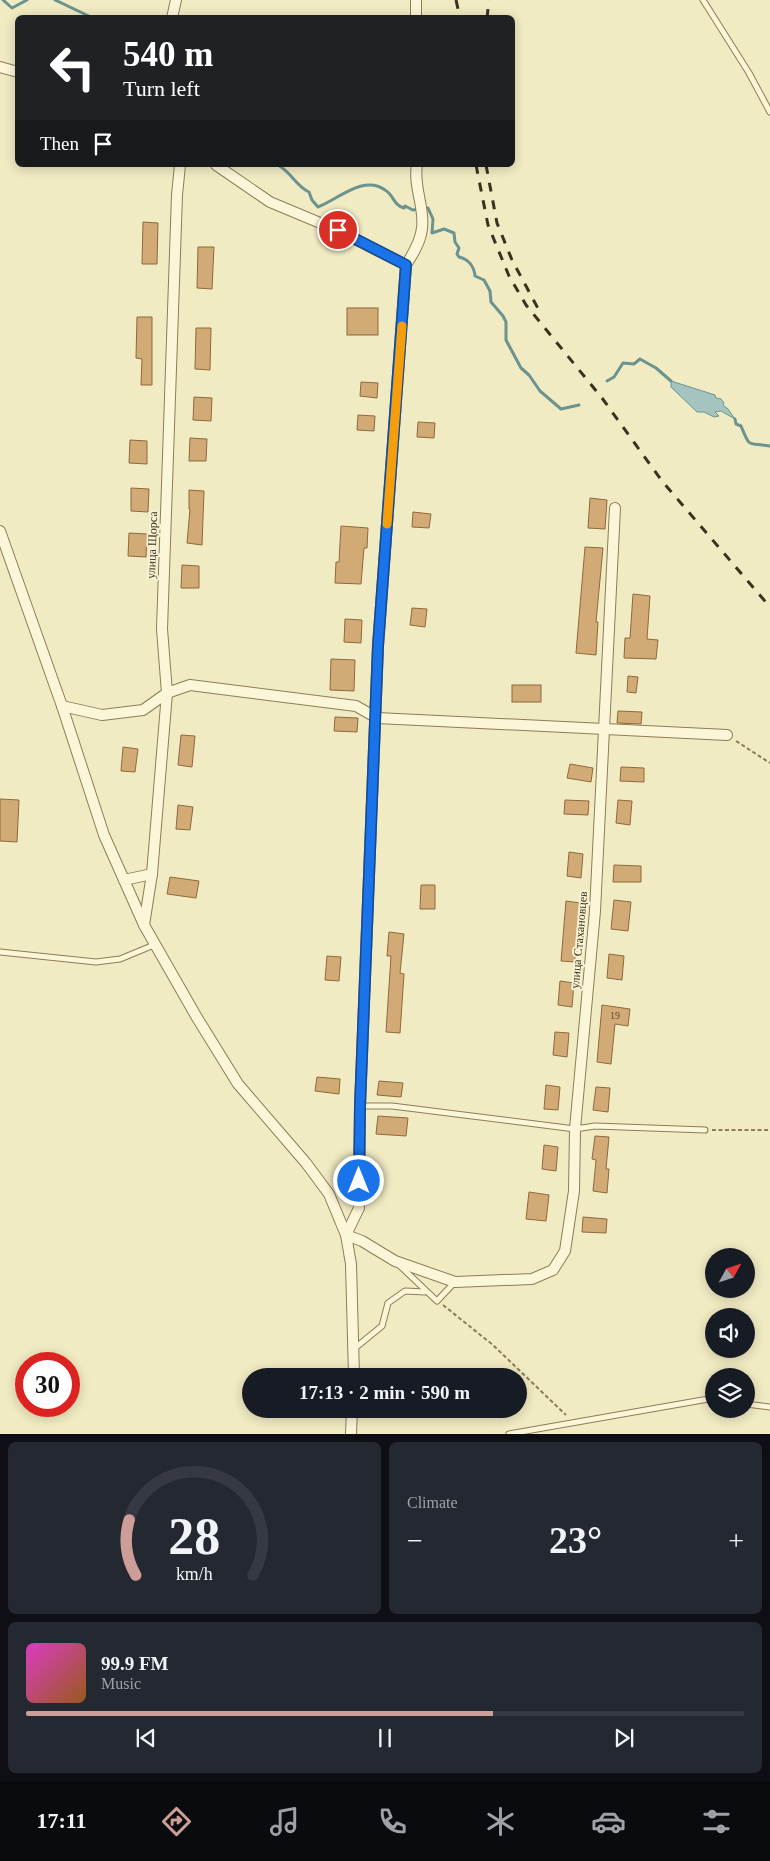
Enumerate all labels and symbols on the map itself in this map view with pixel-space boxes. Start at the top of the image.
pin [317,209,359,251]
street label: улица Щорса [144,510,160,579]
street label: улица Стахановцев [568,890,590,989]
house number: 19 [610,1010,620,1021]
position arrow [332,1154,384,1206]
north arrow [705,1248,755,1298]
speed limit sign: 30 [15,1352,80,1417]

